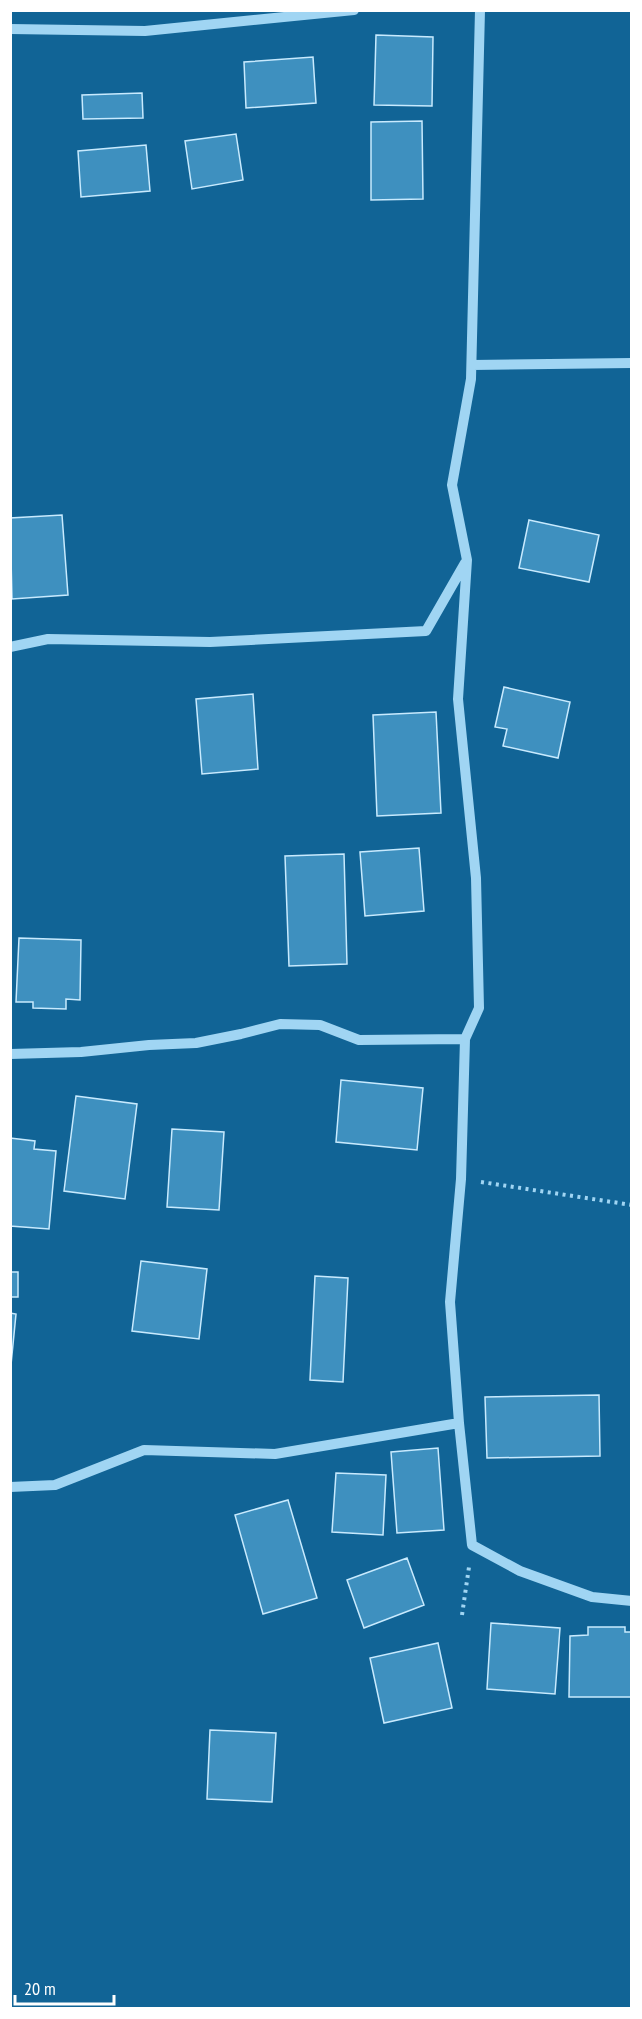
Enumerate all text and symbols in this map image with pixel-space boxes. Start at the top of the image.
scale bar [15,1968,114,2006]
text: 20 m [24,1977,56,2000]

